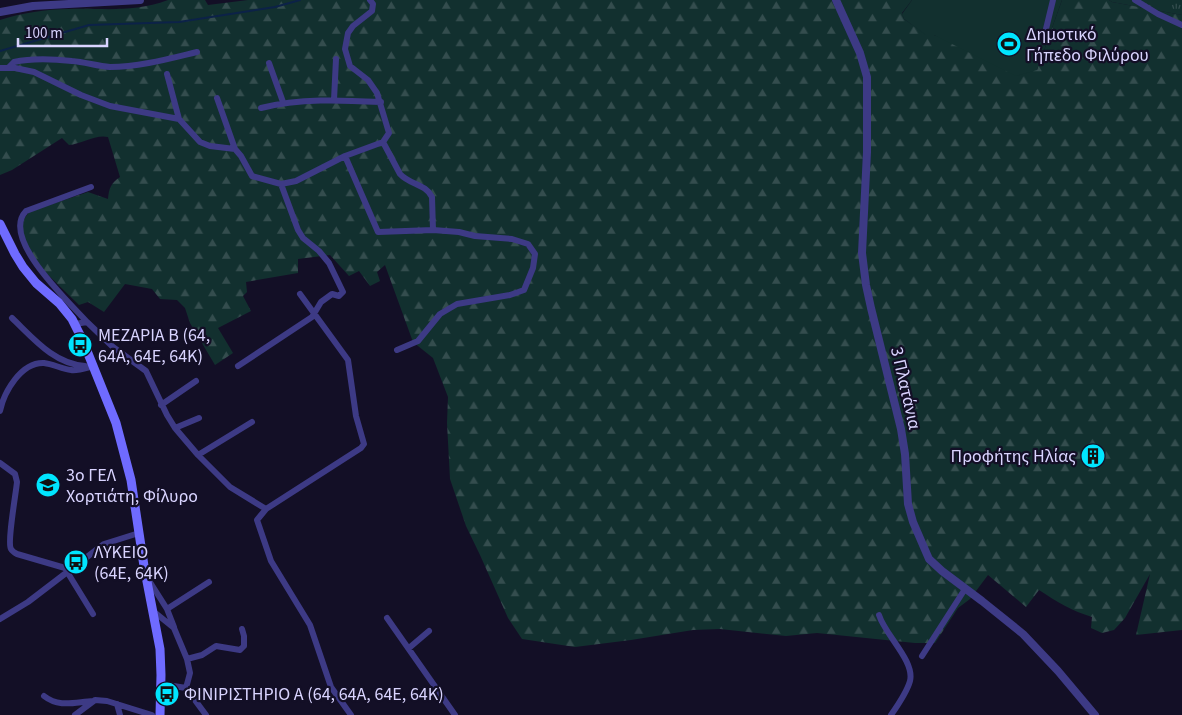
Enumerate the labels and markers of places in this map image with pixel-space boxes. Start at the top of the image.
place label: Δημοτικό Γήπεδο Φιλύρου [1026,22,1149,68]
sports icon: Δημοτικό Γήπεδο Φιλύρου [996,31,1022,57]
place label: ΜΕΖΑΡΙΑ B (64, 64Α, 64Ε, 64Κ) [98,323,210,369]
bus stop icon: ΜΕΖΑΡΙΑ B (64, 64Α, 64Ε, 64Κ) [67,332,93,358]
building icon: Προφήτης Ηλίας [1080,443,1106,469]
place label: Προφήτης Ηλίας [951,444,1076,469]
place label: 3ο ΓΕΛ Χορτιάτη, Φίλυρο [66,463,198,509]
school or university icon: 3ο ΓΕΛ Χορτιάτη, Φίλυρο [35,472,61,498]
place label: ΛΥΚΕΙΟ (64Ε, 64Κ) [94,540,169,586]
bus stop icon: ΛΥΚΕΙΟ (64Ε, 64Κ) [63,549,89,575]
bus stop icon: ΦΙΝΙΡΙΣΤΗΡΙΟ A (64, 64Α, 64Ε, 64Κ) [154,681,180,707]
place label: ΦΙΝΙΡΙΣΤΗΡΙΟ A (64, 64Α, 64Ε, 64Κ) [184,682,444,707]

